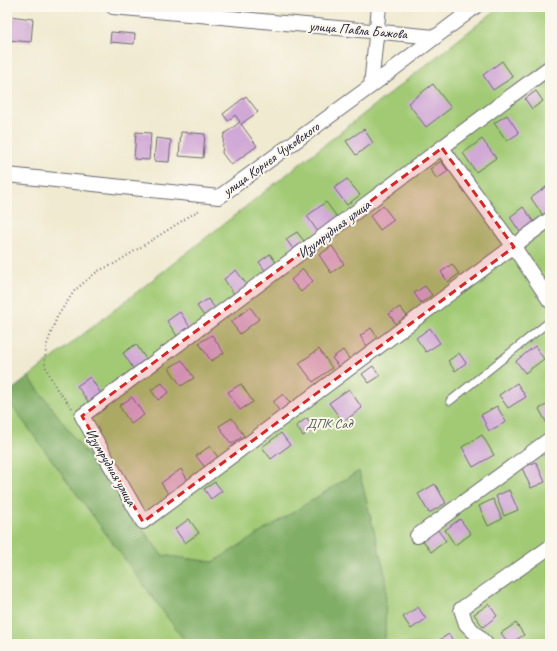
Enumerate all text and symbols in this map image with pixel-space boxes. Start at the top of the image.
street label: улица Павла Бажова [307,17,409,43]
street label: улица Корнея Чуковского [219,118,324,200]
street label: Изумрудная улица [294,196,374,262]
park label: ДПК Сад [306,415,354,432]
street label: Изумрудная улица [82,425,140,510]

